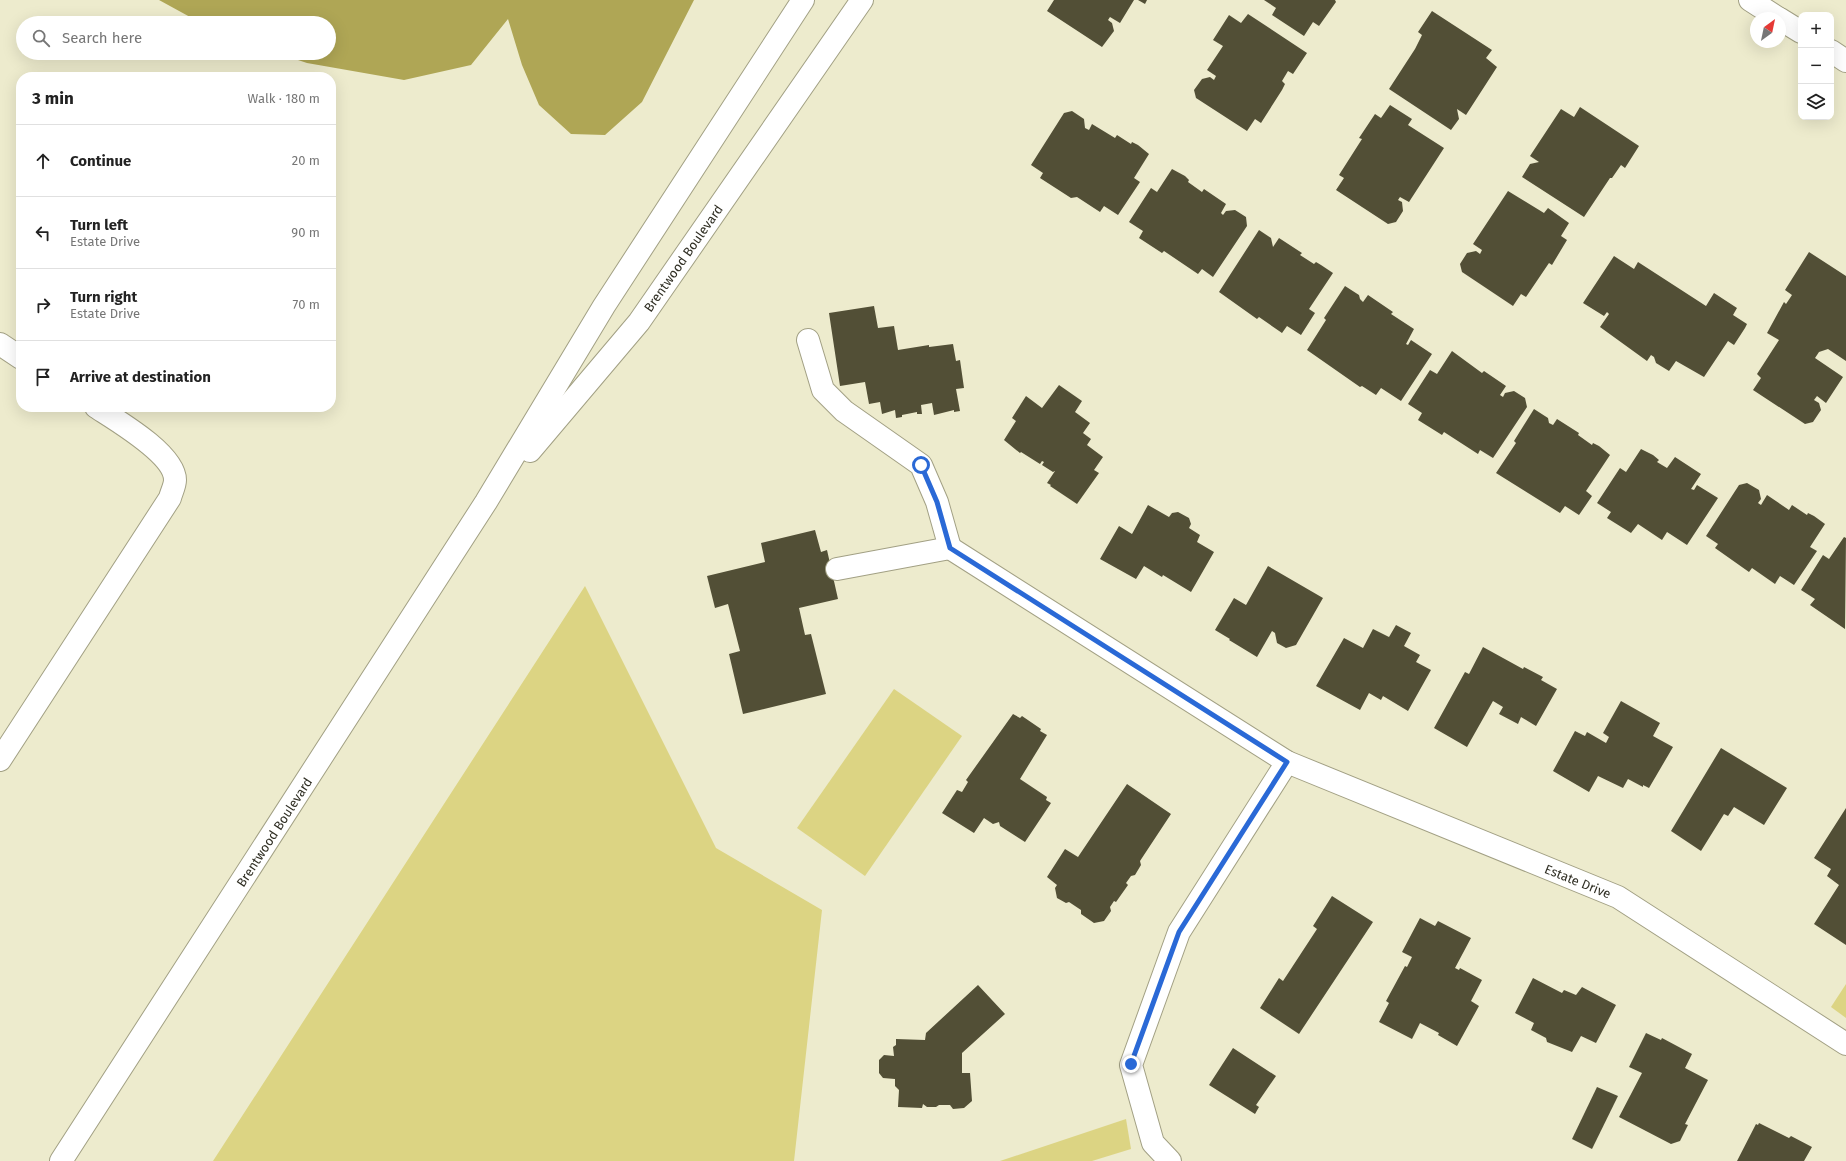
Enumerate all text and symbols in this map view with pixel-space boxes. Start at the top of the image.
north arrow [1750,12,1786,48]
map controls [1798,12,1834,120]
button: + [1798,12,1834,48]
search box [16,16,336,60]
icon: search [30,27,52,49]
text: Search here [62,29,142,47]
button: − [1798,48,1834,84]
button: layers [1798,84,1834,120]
text: 3 min [32,88,74,109]
text: Walk · 180 m [248,91,320,106]
icon: ahead [32,150,54,172]
text: Continue [70,152,131,170]
text: 20 m [292,153,320,168]
street label: Brentwood Boulevard [641,202,726,315]
text: Turn left [70,216,128,234]
icon: left [32,222,54,244]
text: 90 m [291,225,320,240]
text: Estate Drive [70,234,140,249]
text: Turn right [70,288,137,306]
icon: right [32,294,54,316]
text: 70 m [293,297,320,312]
text: Estate Drive [70,306,140,321]
icon: arrive [32,366,54,388]
text: Arrive at destination [70,368,211,386]
route start [912,456,930,474]
street label: Brentwood Boulevard [234,775,315,890]
street label: Estate Drive [1542,861,1613,902]
route end [1122,1055,1140,1073]

